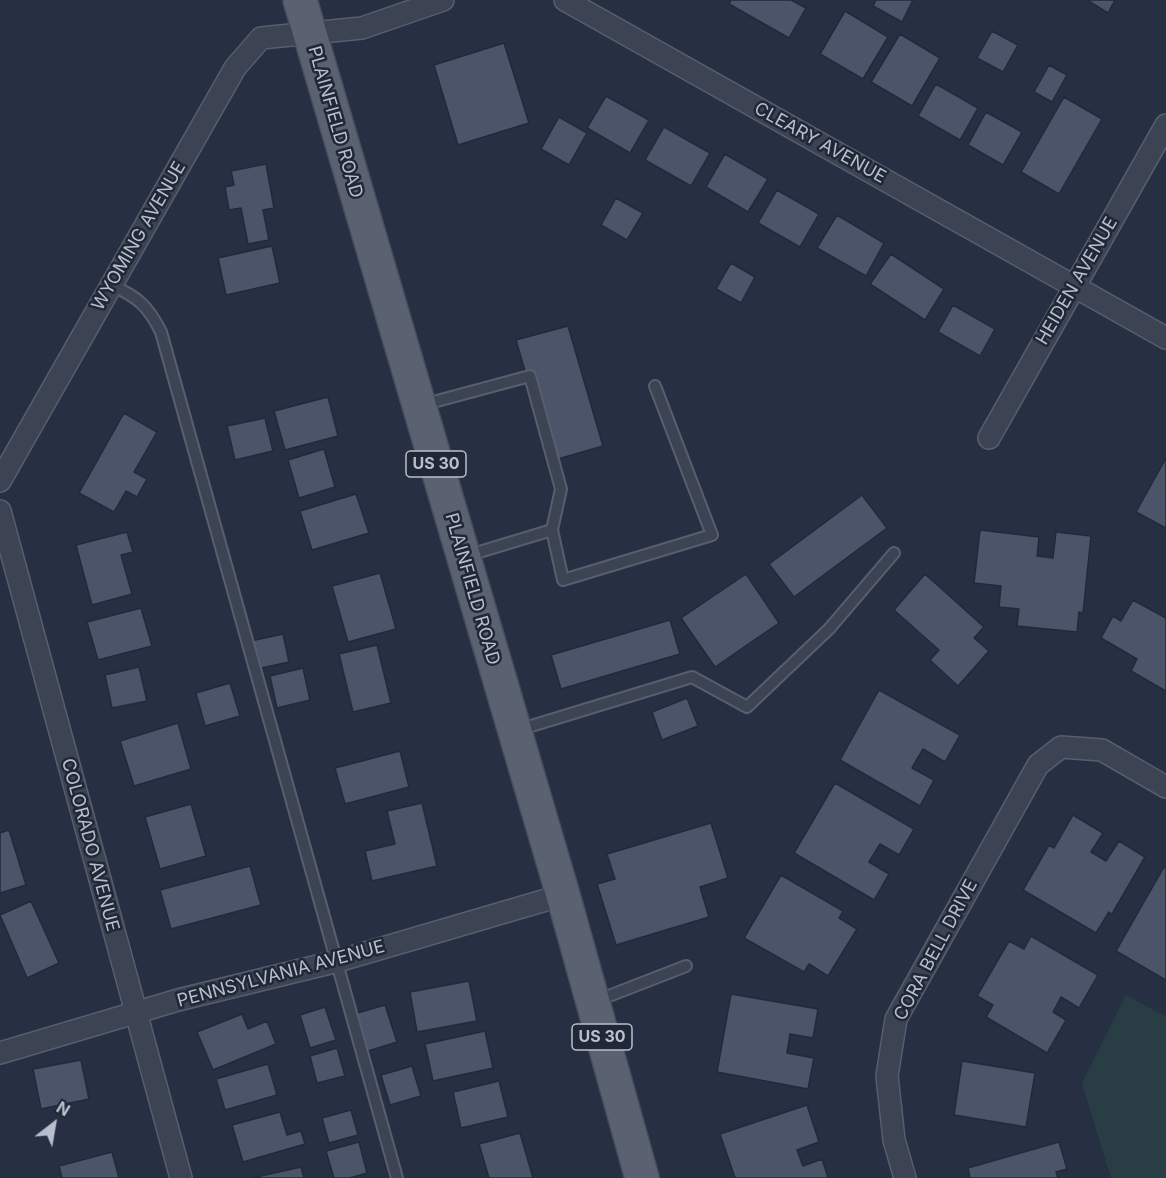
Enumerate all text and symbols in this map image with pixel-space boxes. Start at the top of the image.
street label: PLAINFIELD ROAD [303,43,367,201]
street label: CLEARY AVENUE [750,98,890,188]
street label: WYOMING AVENUE [88,158,190,314]
street label: HEIDEN AVENUE [1032,213,1122,349]
road number: US 30 [406,451,466,477]
street label: PLAINFIELD ROAD [440,510,504,668]
street label: COLORADO AVENUE [56,756,124,934]
street label: CORA BELL DRIVE [890,876,982,1024]
street label: PENNSYLVANIA AVENUE [175,936,387,1012]
road number: US 30 [572,1024,632,1050]
north arrow [24,1094,84,1154]
text: N [53,1097,74,1120]

